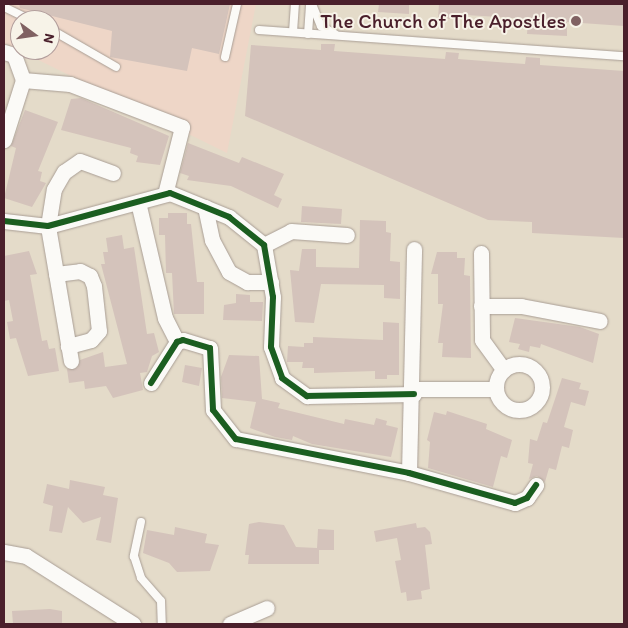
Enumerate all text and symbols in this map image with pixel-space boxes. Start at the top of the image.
place label: The Church of The Apostles [319,8,566,34]
north arrow [10,10,60,60]
marker: The Church of The Apostles [570,15,582,27]
text: N [40,32,58,45]

